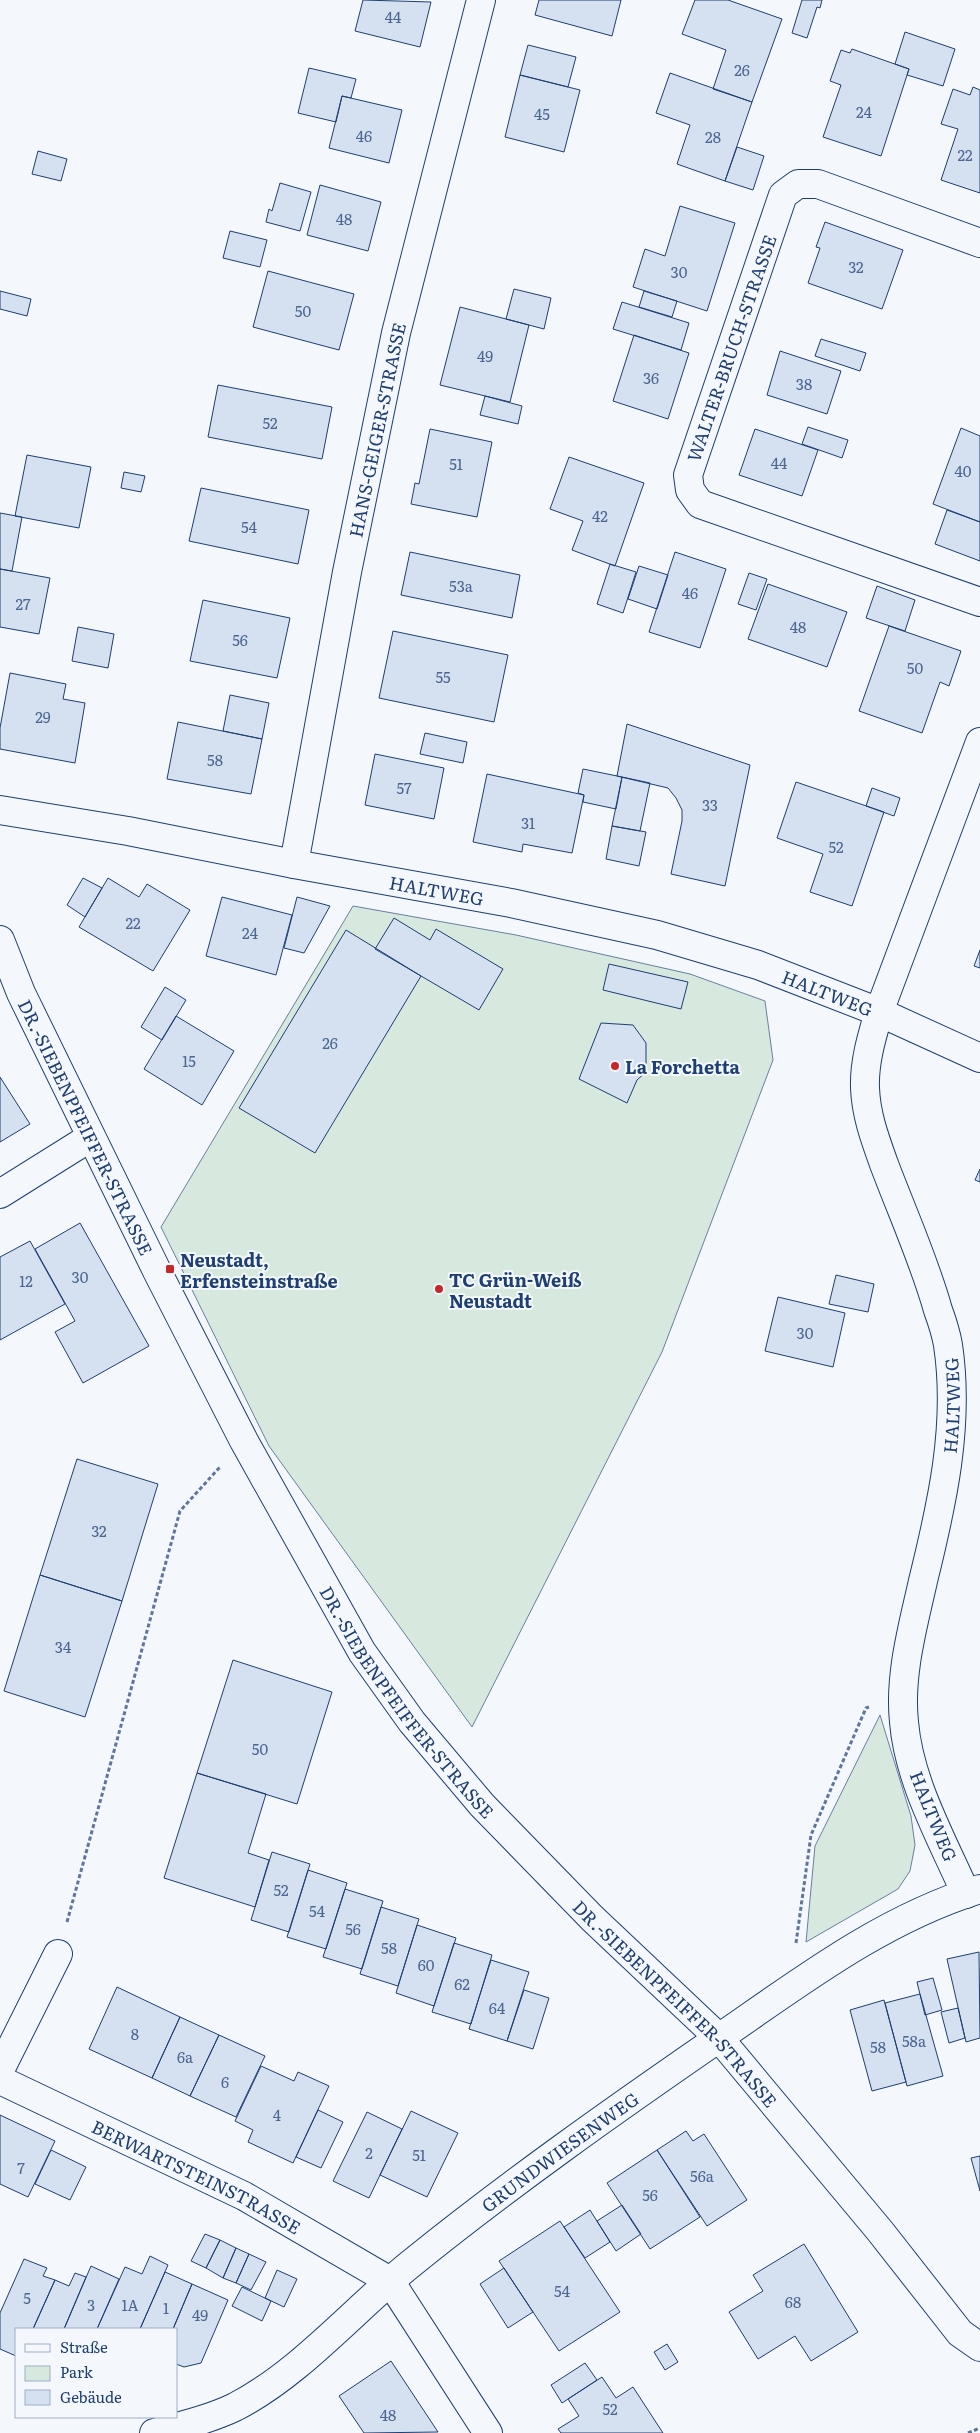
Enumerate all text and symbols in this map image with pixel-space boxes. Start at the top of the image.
house number: 44 [385,5,401,28]
house number: 26 [734,58,750,81]
house number: 24 [856,100,872,123]
house number: 45 [534,102,550,125]
house number: 46 [356,124,372,147]
house number: 28 [705,125,721,148]
house number: 22 [957,143,973,166]
house number: 48 [336,207,352,230]
street label: WALTER-BRUCH-STRASSE [679,231,783,465]
house number: 32 [848,255,864,278]
house number: 30 [671,260,688,283]
house number: 50 [295,299,311,322]
street label: HANS-GEIGER-STRASSE [341,319,412,540]
house number: 49 [477,344,493,367]
house number: 36 [643,366,659,389]
house number: 38 [796,372,812,395]
house number: 52 [262,411,278,434]
house number: 44 [771,451,787,474]
house number: 51 [449,452,463,475]
house number: 40 [955,459,972,482]
house number: 42 [592,504,608,527]
house number: 54 [241,515,257,538]
house number: 53a [449,574,474,597]
house number: 46 [682,581,698,604]
house number: 27 [15,592,31,615]
house number: 48 [790,615,806,638]
house number: 56 [232,628,248,651]
house number: 50 [907,656,923,679]
house number: 55 [435,665,451,688]
house number: 29 [35,705,51,728]
house number: 58 [207,748,223,771]
house number: 57 [396,776,412,799]
house number: 33 [702,793,718,816]
house number: 31 [521,811,535,834]
house number: 52 [828,835,844,858]
street label: HALTWEG [387,868,486,911]
house number: 22 [125,911,141,934]
house number: 24 [242,921,258,944]
street label: HALTWEG [778,962,877,1022]
street label: DR.-SIEBENPFEIFFER-STRASSE [12,994,161,1259]
house number: 26 [322,1031,338,1054]
house number: 15 [182,1049,196,1072]
place label: La Forchetta [625,1053,740,1080]
marker: La Forchetta [609,1060,621,1072]
place label: Neustadt, Erfensteinstraße [180,1246,338,1294]
marker: Neustadt, Erfensteinstraße [164,1263,176,1275]
house number: 30 [72,1265,89,1288]
place label: TC Grün-Weiß Neustadt [449,1266,582,1314]
house number: 12 [19,1269,33,1292]
marker: TC Grün-Weiß Neustadt [433,1283,445,1295]
house number: 30 [797,1321,814,1344]
street label: HALTWEG [935,1357,965,1455]
house number: 32 [91,1519,107,1542]
street label: DR.-SIEBENPFEIFFER-STRASSE [314,1581,501,1824]
house number: 34 [55,1635,71,1658]
house number: 50 [252,1737,268,1760]
street label: HALTWEG [904,1767,964,1865]
house number: 52 [273,1878,289,1901]
street label: DR.-SIEBENPFEIFFER-STRASSE [567,1893,784,2113]
house number: 54 [309,1899,325,1922]
house number: 56 [345,1917,361,1940]
house number: 58 [381,1936,397,1959]
house number: 60 [418,1953,435,1976]
house number: 62 [454,1972,470,1995]
house number: 64 [489,1996,505,2019]
house number: 8 [131,2022,139,2045]
house number: 58a [902,2029,927,2052]
house number: 58 [870,2035,886,2058]
house number: 6a [177,2045,194,2068]
house number: 6 [221,2070,229,2093]
street label: GRUNDWIESENWEG [475,2085,644,2218]
house number: 4 [273,2103,281,2126]
street label: BERWARTSTEINSTRASSE [88,2112,306,2240]
house number: 2 [365,2141,373,2164]
house number: 51 [412,2143,426,2166]
house number: 7 [17,2156,25,2179]
house number: 56a [690,2164,715,2187]
house number: 56 [642,2183,658,2206]
house number: 54 [554,2279,570,2302]
house number: 5 [23,2286,31,2309]
house number: 68 [785,2290,801,2313]
house number: 3 [87,2293,95,2316]
house number: 1A [121,2293,139,2316]
house number: 1 [163,2296,169,2319]
house number: 49 [192,2303,208,2326]
legend [15,2328,178,2418]
text: Straße [60,2335,108,2358]
text: Park [60,2360,94,2383]
text: Gebäude [60,2385,122,2408]
house number: 52 [602,2397,618,2420]
house number: 48 [380,2403,396,2426]

